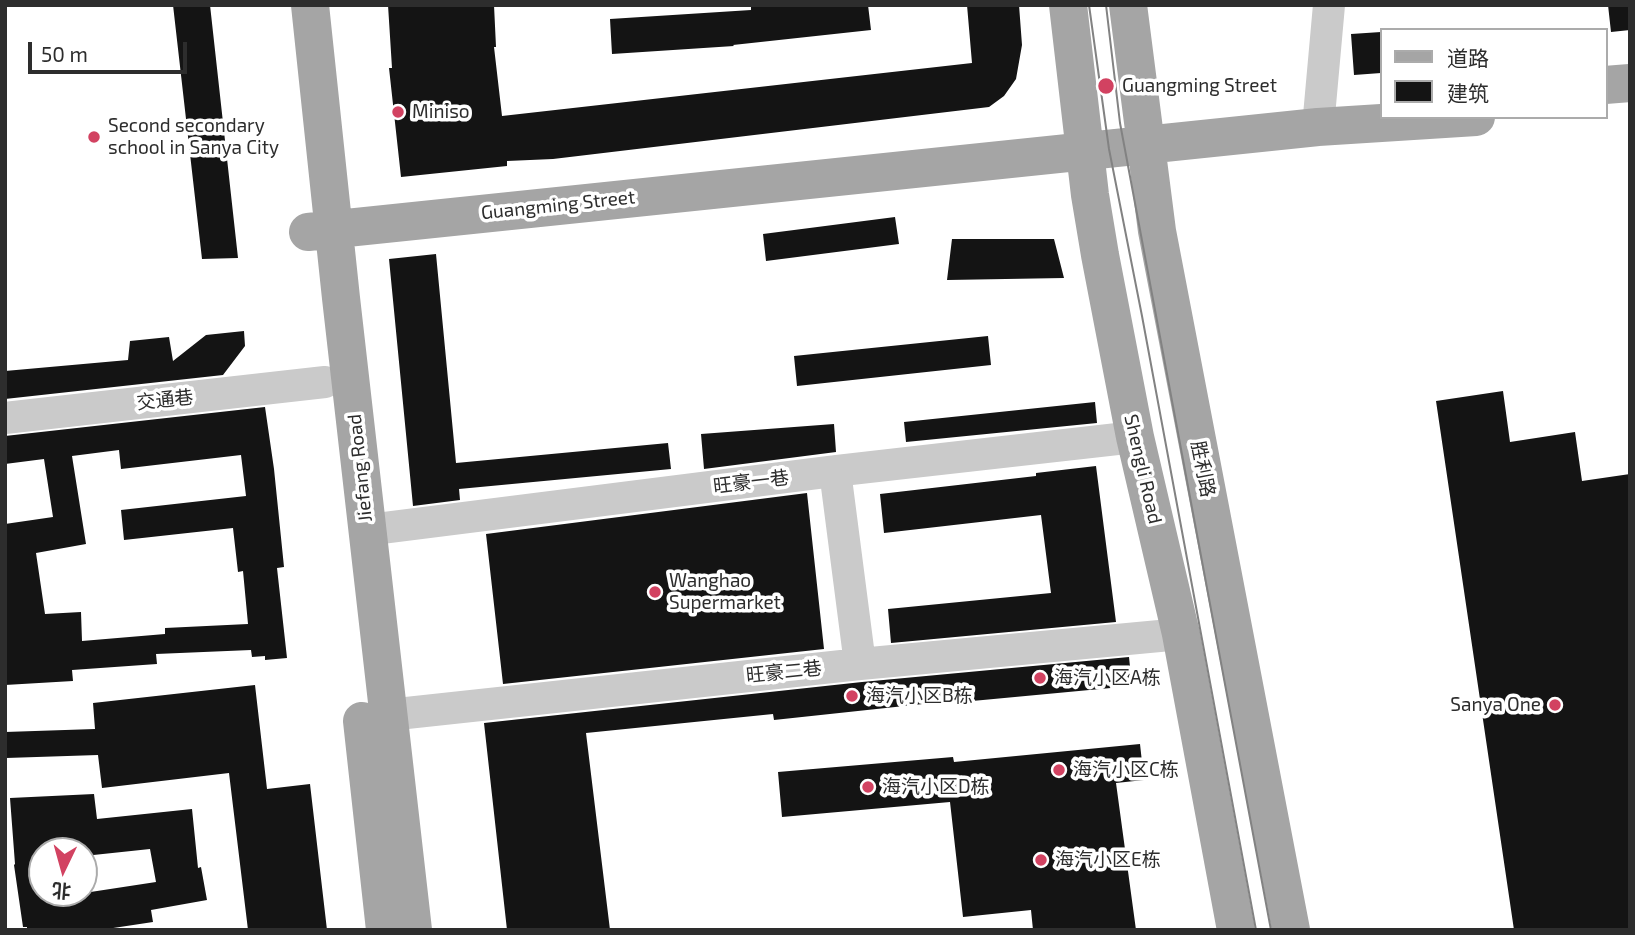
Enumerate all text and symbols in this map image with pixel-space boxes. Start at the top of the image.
scale bar [32,28,191,72]
legend [1380,28,1607,119]
text: 50 m [41,41,88,66]
text: 道路 [1447,45,1489,70]
place label: Guangming Street [1122,75,1277,97]
marker: Guangming Street [1096,76,1116,96]
text: 建筑 [1447,80,1489,105]
place label: Miniso [412,101,470,123]
marker: Miniso [390,104,406,120]
place label: Second secondary school in Sanya City [108,115,279,159]
marker: Second secondary school in Sanya City [86,129,102,145]
street label: Guangming Street [480,186,636,224]
street label: 交通巷 [135,386,195,414]
street label: Shengli Road [1119,412,1167,526]
street label: Jiefang Road [343,413,377,523]
street label: 胜利路 [1186,439,1220,499]
street label: 旺豪一巷 [712,466,790,498]
place label: Wanghao Supermarket [669,570,781,614]
marker: Wanghao Supermarket [647,584,663,600]
street label: 旺豪二巷 [745,657,823,687]
place label: 海汽小区A栋 [1054,667,1161,689]
marker: 海汽小区A栋 [1032,670,1048,686]
place label: 海汽小区B栋 [866,685,973,707]
marker: 海汽小区B栋 [844,688,860,704]
place label: Sanya One [1450,694,1541,716]
marker: Sanya One [1547,697,1563,713]
place label: 海汽小区C栋 [1073,759,1179,781]
marker: 海汽小区C栋 [1051,762,1067,778]
place label: 海汽小区D栋 [882,776,990,798]
marker: 海汽小区D栋 [860,779,876,795]
north arrow [28,837,98,907]
place label: 海汽小区E栋 [1055,849,1161,871]
marker: 海汽小区E栋 [1033,852,1049,868]
text: 北 [51,879,72,904]

